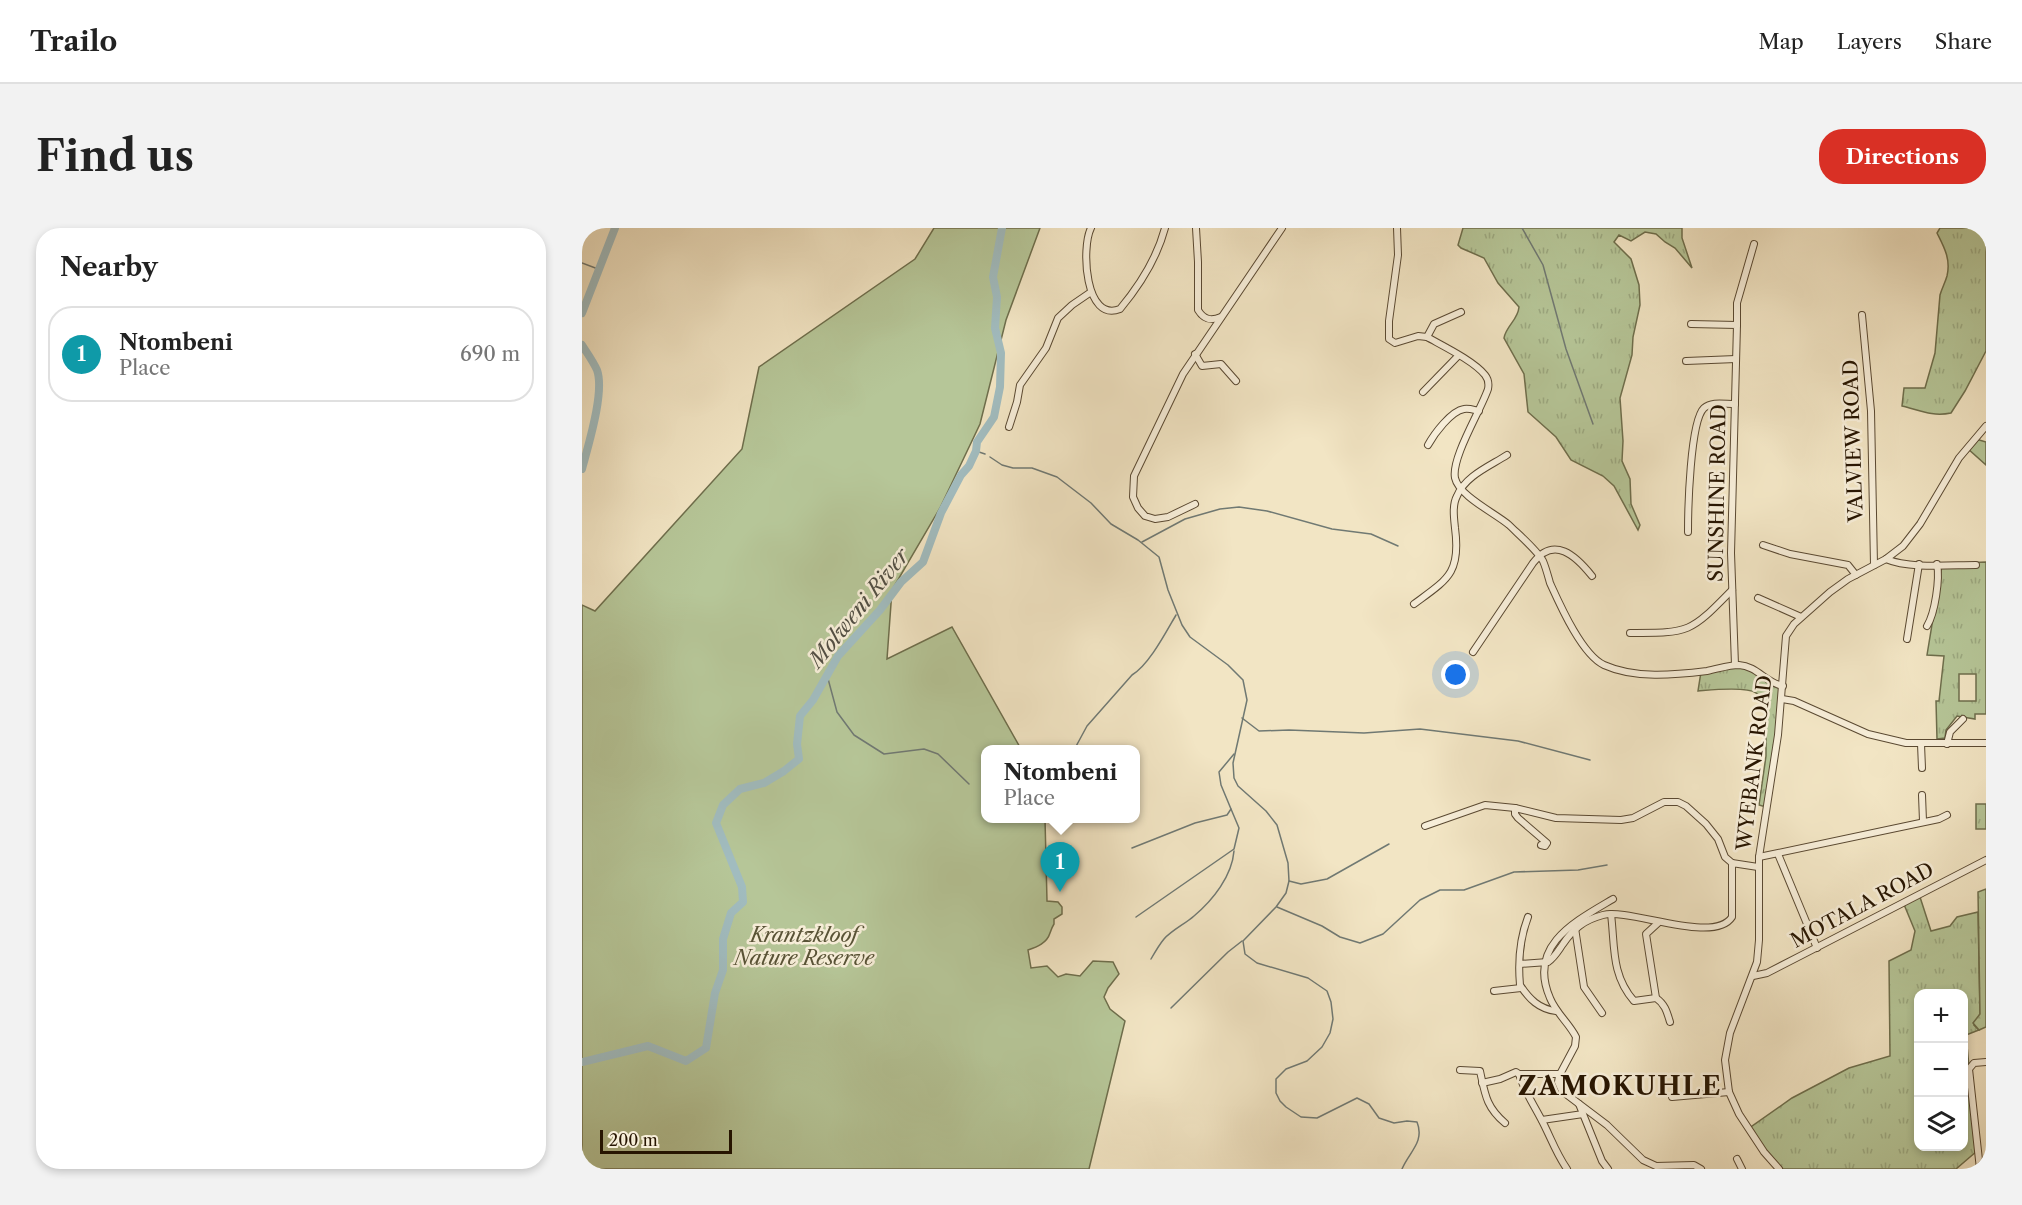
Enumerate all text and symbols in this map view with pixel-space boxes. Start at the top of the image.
text: Trailo [30,24,117,58]
text: Map [1759,29,1804,54]
text: Layers [1837,29,1902,54]
text: Share [1935,29,1992,54]
button: Directions [1819,129,1986,184]
text: Find us [36,130,194,182]
text: Nearby [60,251,158,283]
text: Ntombeni [119,329,233,356]
text: 1 [77,342,86,366]
text: 690 m [460,342,520,366]
text: Place [119,356,170,380]
street label: VALVIEW ROAD [1838,359,1868,524]
street label: SUNSHINE ROAD [1703,404,1731,582]
water label: Molweni River [801,542,915,674]
your location [1441,660,1470,689]
street label: WYEBANK ROAD [1731,674,1777,853]
popup [981,745,1140,823]
text: Ntombeni [1004,759,1117,786]
text: Place [1004,786,1055,810]
pin: 1 [1040,842,1080,892]
street label: MOTALA ROAD [1786,857,1938,953]
park label: Krantzkloof Nature Reserve [732,923,875,970]
map controls [1914,989,1968,1151]
button: + [1914,989,1968,1043]
button: − [1914,1043,1968,1097]
district label: ZAMOKUHLE [1518,1070,1722,1102]
button: layers [1914,1097,1968,1151]
scale bar [600,1127,732,1154]
text: 200 m [609,1130,658,1150]

